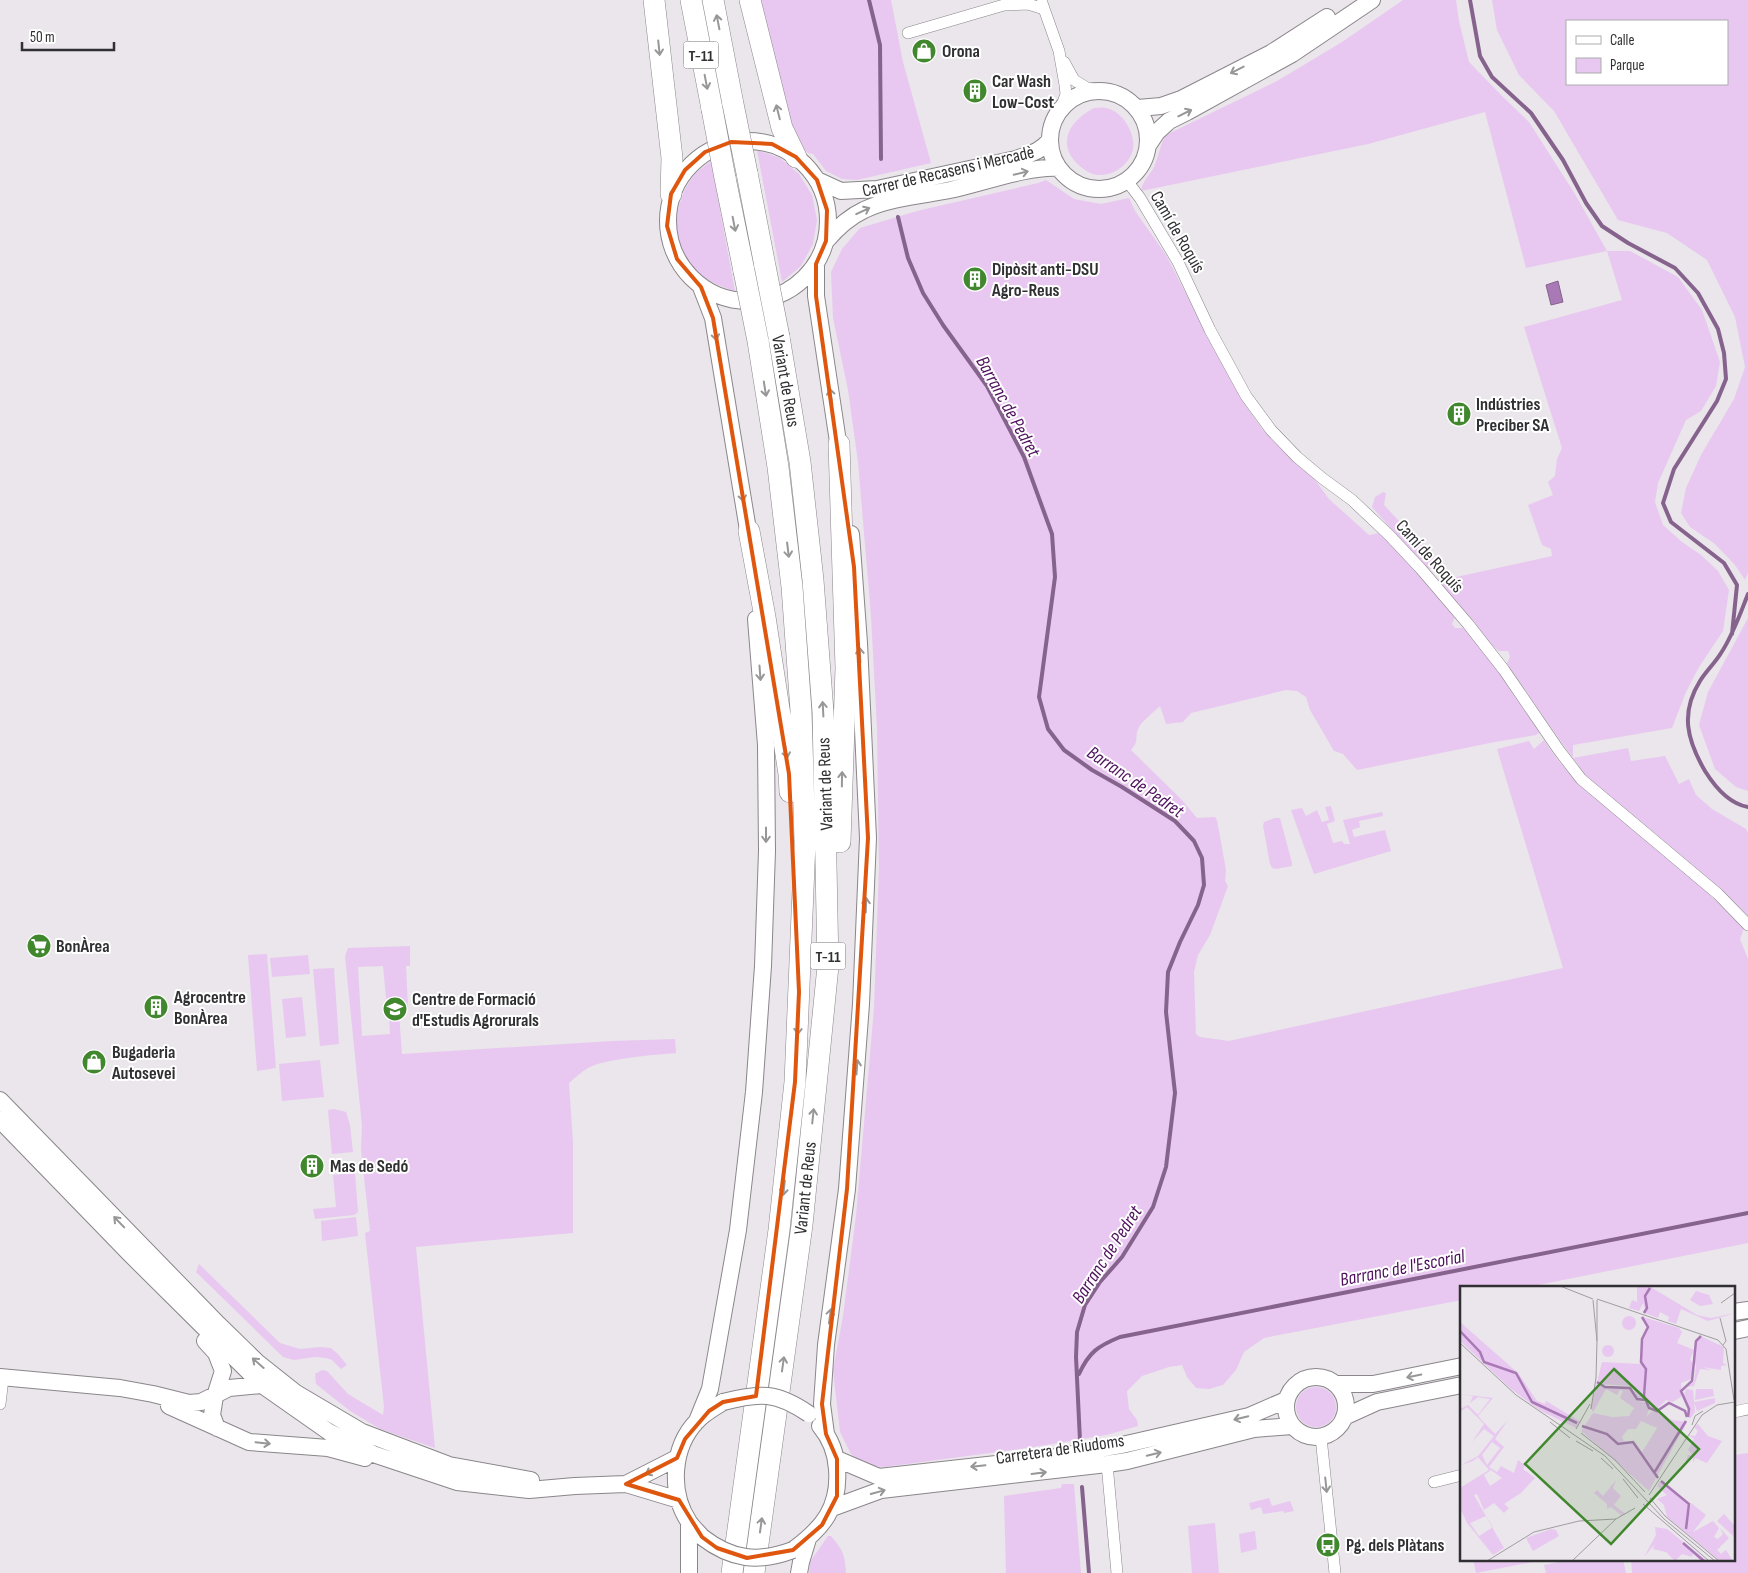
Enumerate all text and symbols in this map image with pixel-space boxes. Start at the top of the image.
one-way arrow [712,14,722,30]
scale bar [22,20,115,52]
legend [1566,20,1728,85]
text: 50 m [30,28,55,47]
text: Calle [1610,31,1634,50]
shop icon: Orona [911,38,937,64]
one-way arrow [654,40,664,56]
place label: Orona [942,41,980,62]
road number: T-11 [684,42,718,68]
text: Parque [1610,56,1645,75]
one-way arrow [1230,66,1245,75]
place label: Car Wash Low-Cost [992,71,1054,113]
one-way arrow [702,74,712,90]
building icon: Car Wash Low-Cost [962,78,988,104]
one-way arrow [773,105,782,121]
one-way arrow [1177,108,1192,117]
street label: Carrer de Recasens i Mercadè [860,141,1036,202]
one-way arrow [1012,168,1028,177]
street label: Camí de Roquís [1146,188,1209,277]
one-way arrow [855,206,870,215]
one-way arrow [730,216,740,232]
place label: Dipòsit anti-DSU Agro-Reus [991,259,1099,301]
building icon: Dipòsit anti-DSU Agro-Reus [962,266,988,292]
one-way arrow [711,325,721,341]
street label: Variant de Reus [767,333,804,429]
water label: Barranc de Pedret [971,352,1045,462]
one-way arrow [761,381,771,397]
one-way arrow [826,388,836,404]
place label: Indústries Preciber SA [1476,394,1549,436]
building icon: Indústries Preciber SA [1446,401,1472,427]
one-way arrow [738,485,748,501]
street label: Camí de Roquís [1391,515,1468,597]
one-way arrow [783,542,793,558]
one-way arrow [855,648,864,664]
one-way arrow [756,664,765,680]
one-way arrow [818,701,827,717]
street label: Variant de Reus [813,737,838,831]
water label: Barranc de Pedret [1082,741,1189,824]
one-way arrow [781,743,791,759]
one-way arrow [837,771,846,787]
one-way arrow [761,826,771,843]
one-way arrow [862,897,871,913]
supermarket icon: BonÀrea [26,933,52,959]
place label: BonÀrea [56,936,110,957]
road number: T-11 [810,942,846,969]
place label: Agrocentre BonÀrea [173,987,246,1029]
place label: Centre de Formació d'Estudis Agrorurals [412,989,539,1031]
building icon: Agrocentre BonÀrea [143,994,169,1020]
school or university icon: Centre de Formació d'Estudis Agrorurals [382,996,408,1022]
one-way arrow [793,1018,802,1034]
place label: Bugaderia Autosevei [111,1042,175,1084]
shop icon: Bugaderia Autosevei [81,1049,107,1075]
one-way arrow [852,1060,862,1076]
one-way arrow [808,1108,818,1124]
street label: Variant de Reus [790,1141,821,1235]
building icon: Mas de Sedó [299,1153,325,1179]
place label: Mas de Sedó [330,1156,408,1177]
one-way arrow [779,1180,789,1196]
water label: Barranc de Pedret [1067,1201,1148,1308]
one-way arrow [114,1217,126,1229]
water label: Barranc de l'Escorial [1338,1245,1467,1292]
inset map [1460,1286,1736,1560]
one-way arrow [825,1308,835,1324]
one-way arrow [778,1356,788,1372]
one-way arrow [252,1357,265,1368]
one-way arrow [1406,1372,1422,1381]
one-way arrow [1233,1414,1249,1423]
street label: Carretera de Riudoms [994,1430,1126,1469]
one-way arrow [254,1438,270,1448]
one-way arrow [1146,1449,1162,1458]
one-way arrow [970,1461,986,1471]
one-way arrow [644,1466,659,1476]
one-way arrow [1031,1467,1047,1477]
one-way arrow [1321,1477,1331,1493]
one-way arrow [870,1487,886,1496]
one-way arrow [756,1517,766,1533]
bus stop icon: Pg. dels Plàtans [1315,1532,1341,1558]
place label: Pg. dels Plàtans [1346,1535,1445,1556]

